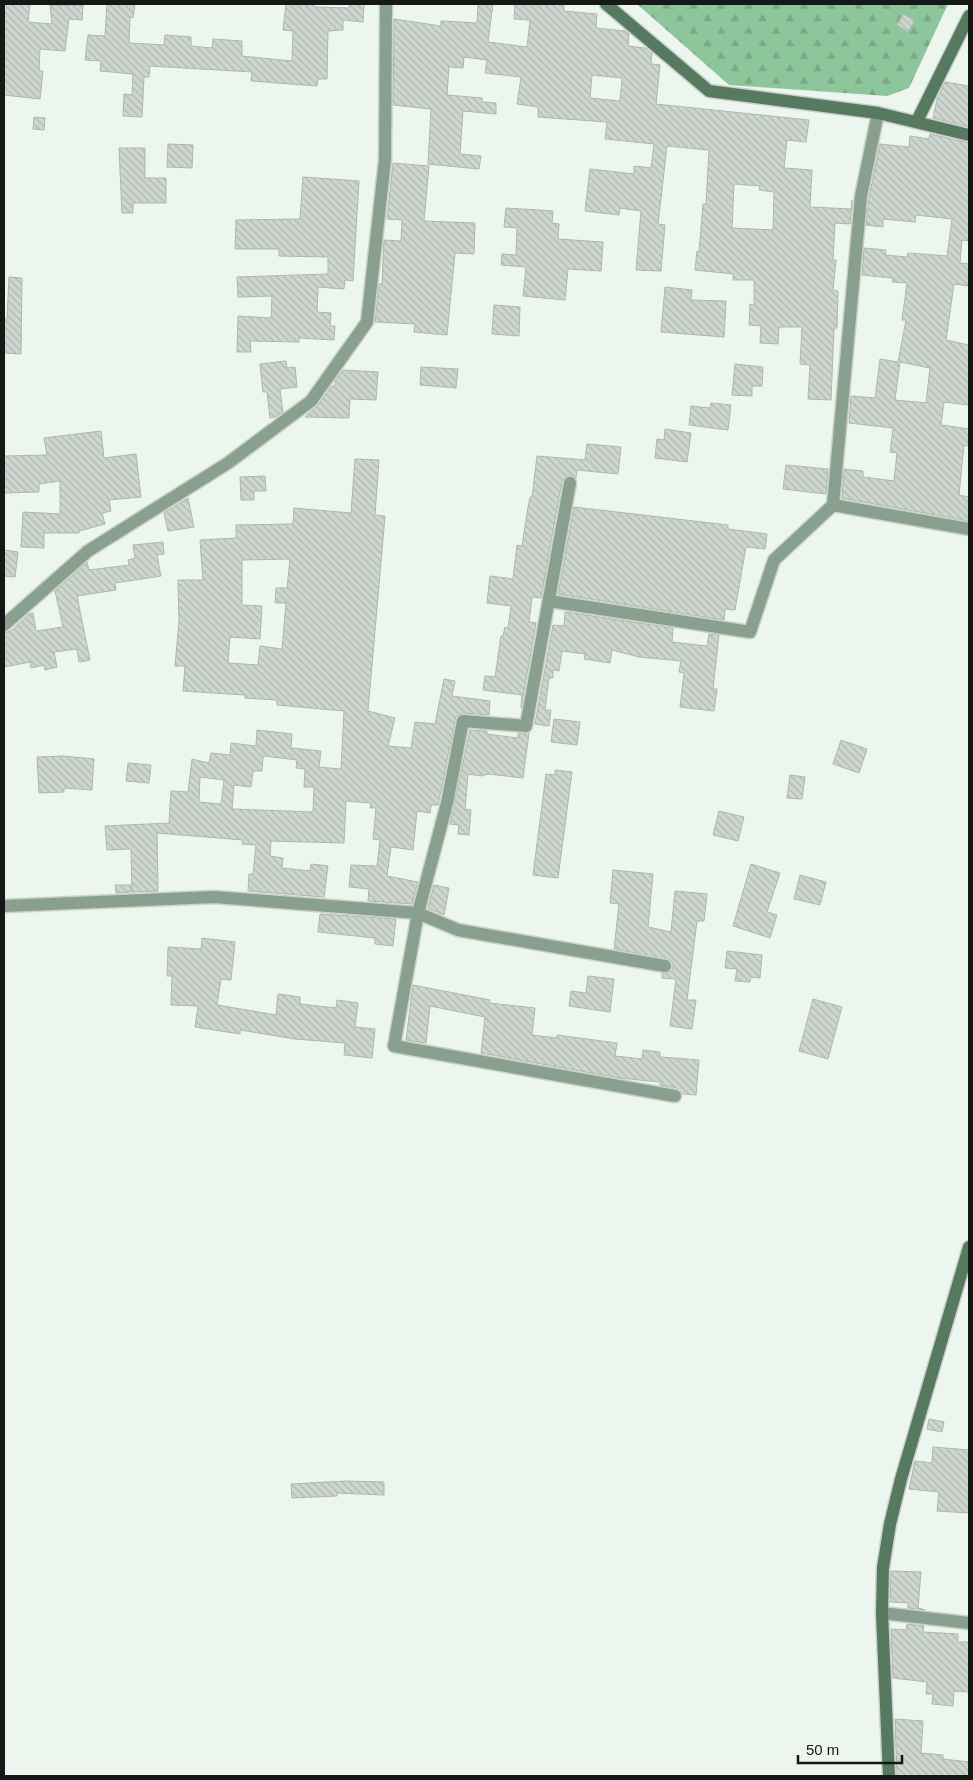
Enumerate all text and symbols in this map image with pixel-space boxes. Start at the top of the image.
scale bar [798,1732,902,1764]
text: 50 m [806,1741,839,1758]

